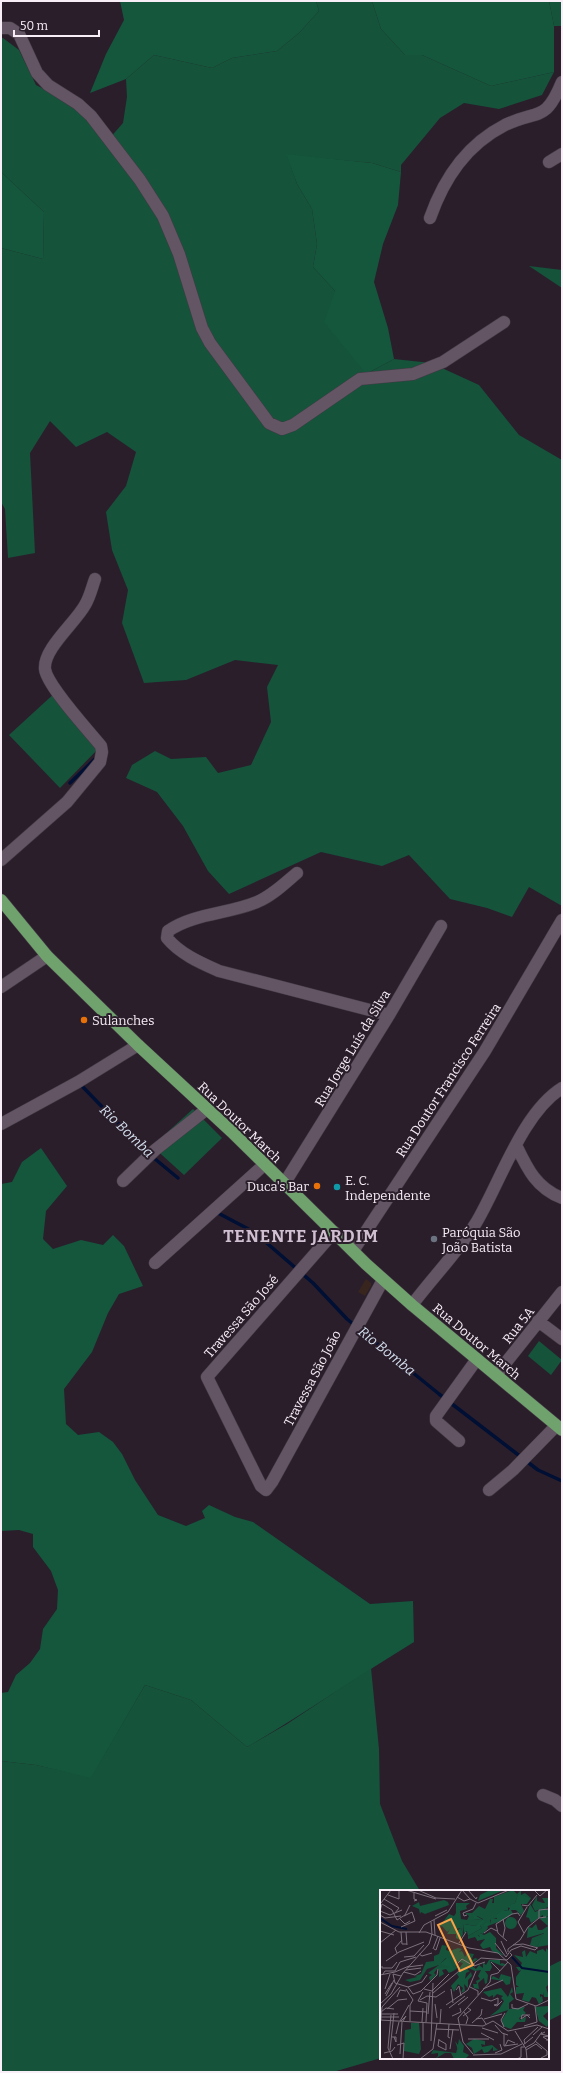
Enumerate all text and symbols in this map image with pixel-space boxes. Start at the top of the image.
scale bar [14,12,99,38]
text: 50 m [20,19,49,33]
street label: Rua Jorge Luís da Silva [312,987,393,1109]
street label: Rua Doutor Francisco Ferreira [393,1001,504,1160]
place label: Sulanches [92,1013,154,1028]
marker: Sulanches [79,1015,89,1025]
street label: Rua Doutor March [195,1079,284,1166]
water label: Rio Bomba [96,1101,157,1161]
place label: E. C. Independente [345,1173,430,1203]
place label: Duca's Bar [247,1179,309,1194]
marker: Duca's Bar [312,1181,322,1191]
marker: E. C. Independente [332,1182,342,1192]
place label: Paróquia São João Batista [441,1225,521,1255]
district label: TENENTE JARDIM [223,1226,379,1247]
marker: Paróquia São João Batista [429,1234,439,1244]
street label: Travessa São José [201,1272,281,1361]
street label: Rua Doutor March [430,1300,524,1382]
street label: Rua 5A [499,1303,538,1347]
water label: Rio Bomba [355,1323,419,1380]
street label: Travessa São João [281,1328,344,1429]
inset map [380,1890,549,2059]

